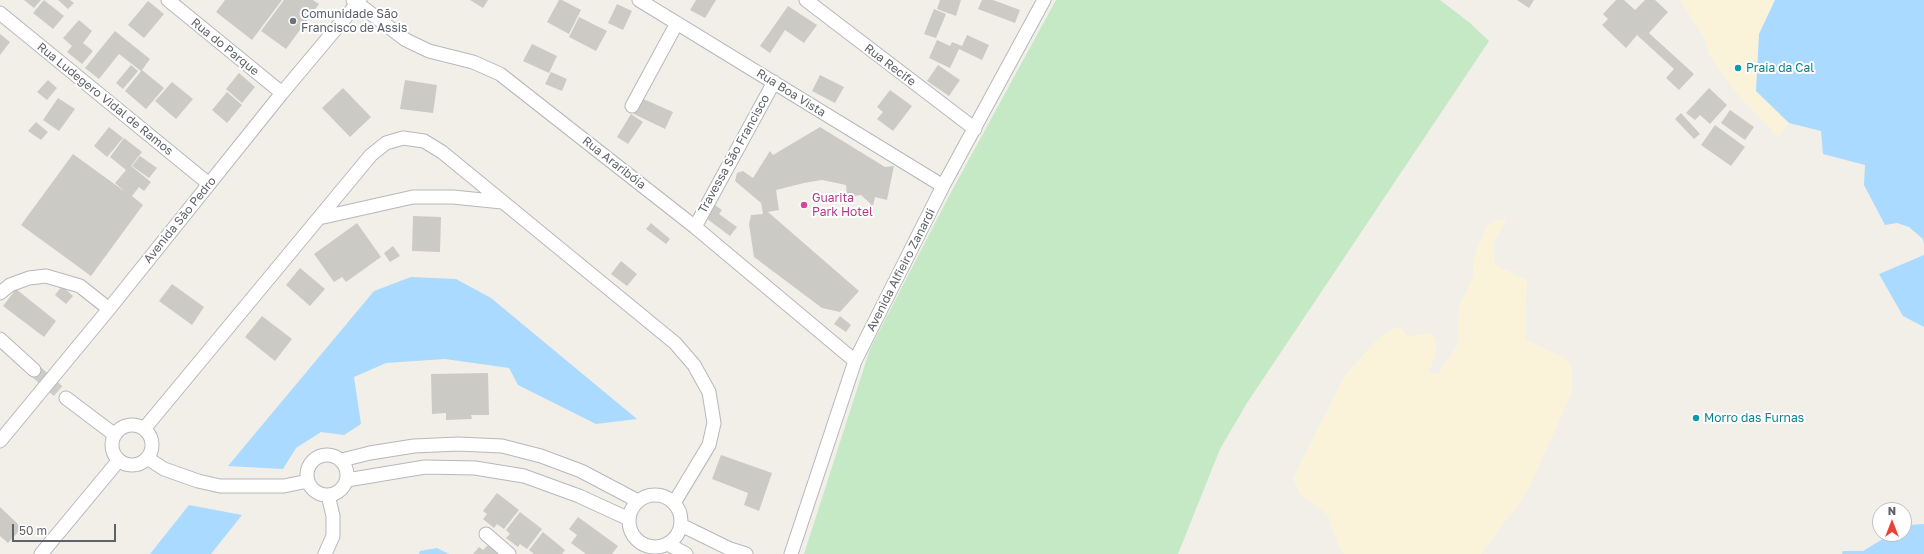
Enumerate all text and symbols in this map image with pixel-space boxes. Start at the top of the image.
place label: Comunidade São Francisco de Assis [301,7,407,35]
street label: Rua do Parque [188,15,262,79]
marker: Comunidade São Francisco de Assis [288,16,298,26]
street label: Rua Ludegero Vidal de Ramos [34,40,176,158]
street label: Rua Recife [861,41,919,89]
place label: Praia da Cal [1746,61,1814,75]
marker: Praia da Cal [1733,63,1743,73]
street label: Rua Boa Vista [754,66,828,120]
street label: Travessa São Francisco [695,92,773,216]
street label: Rua Araribóia [579,134,649,192]
street label: Avenida São Pedro [141,174,219,266]
place label: Guarita Park Hotel [812,191,873,219]
marker: Guarita Park Hotel [799,200,809,210]
street label: Avenida Alfieiro Zanardi [864,206,938,334]
place label: Morro das Furnas [1704,411,1804,425]
marker: Morro das Furnas [1691,413,1701,423]
north arrow [1872,502,1912,542]
text: N [1888,504,1896,517]
scale bar [14,516,118,542]
text: 50 m [19,523,47,538]

